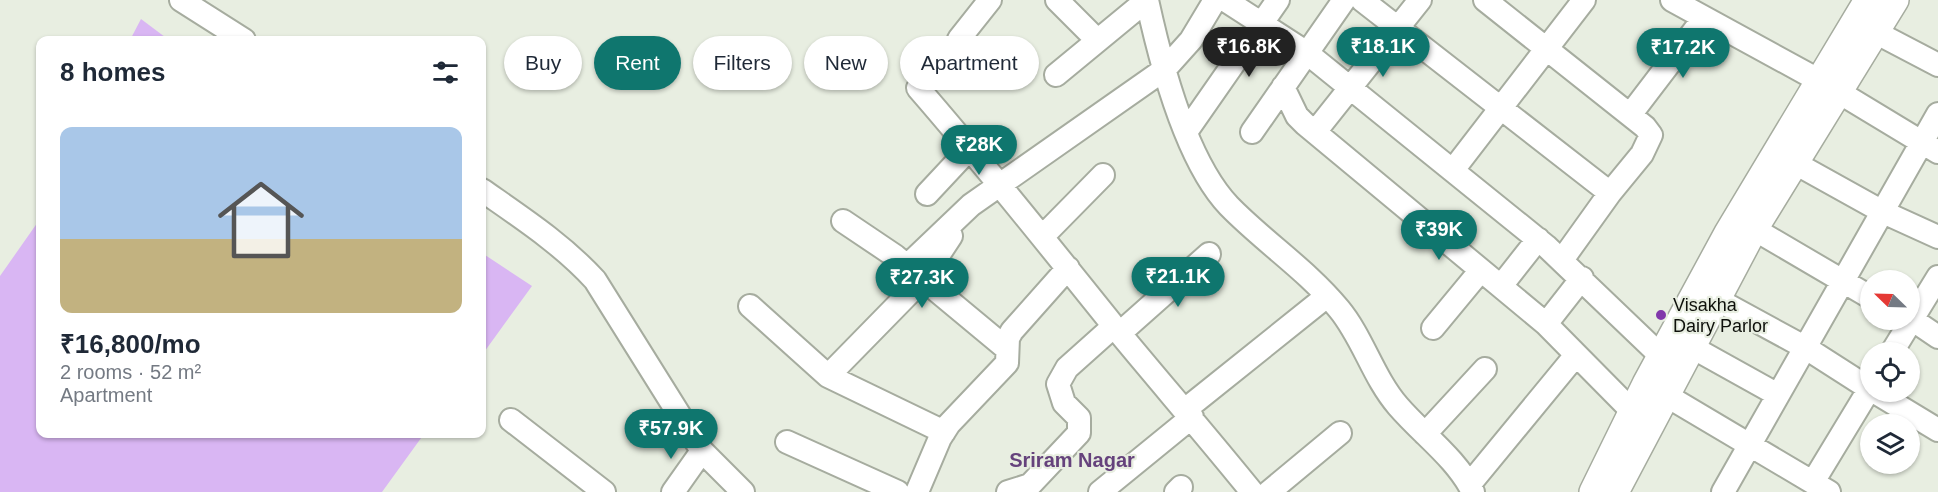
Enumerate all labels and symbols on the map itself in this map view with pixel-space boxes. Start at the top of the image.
pin: ₹16.8K [1200,27,1298,78]
pin: ₹18.1K [1334,27,1432,78]
pin: ₹17.2K [1634,28,1732,79]
pin: ₹28K [943,125,1015,176]
pin: ₹39K [1403,210,1475,261]
pin: ₹21.1K [1129,257,1227,308]
pin: ₹27.3K [873,258,971,309]
north arrow [1860,270,1920,330]
place label: Visakha Dairy Parlor [1673,295,1768,336]
marker: Visakha Dairy Parlor [1654,308,1668,322]
pin: ₹57.9K [622,409,720,460]
district label: Sriram Nagar [1009,449,1135,471]

